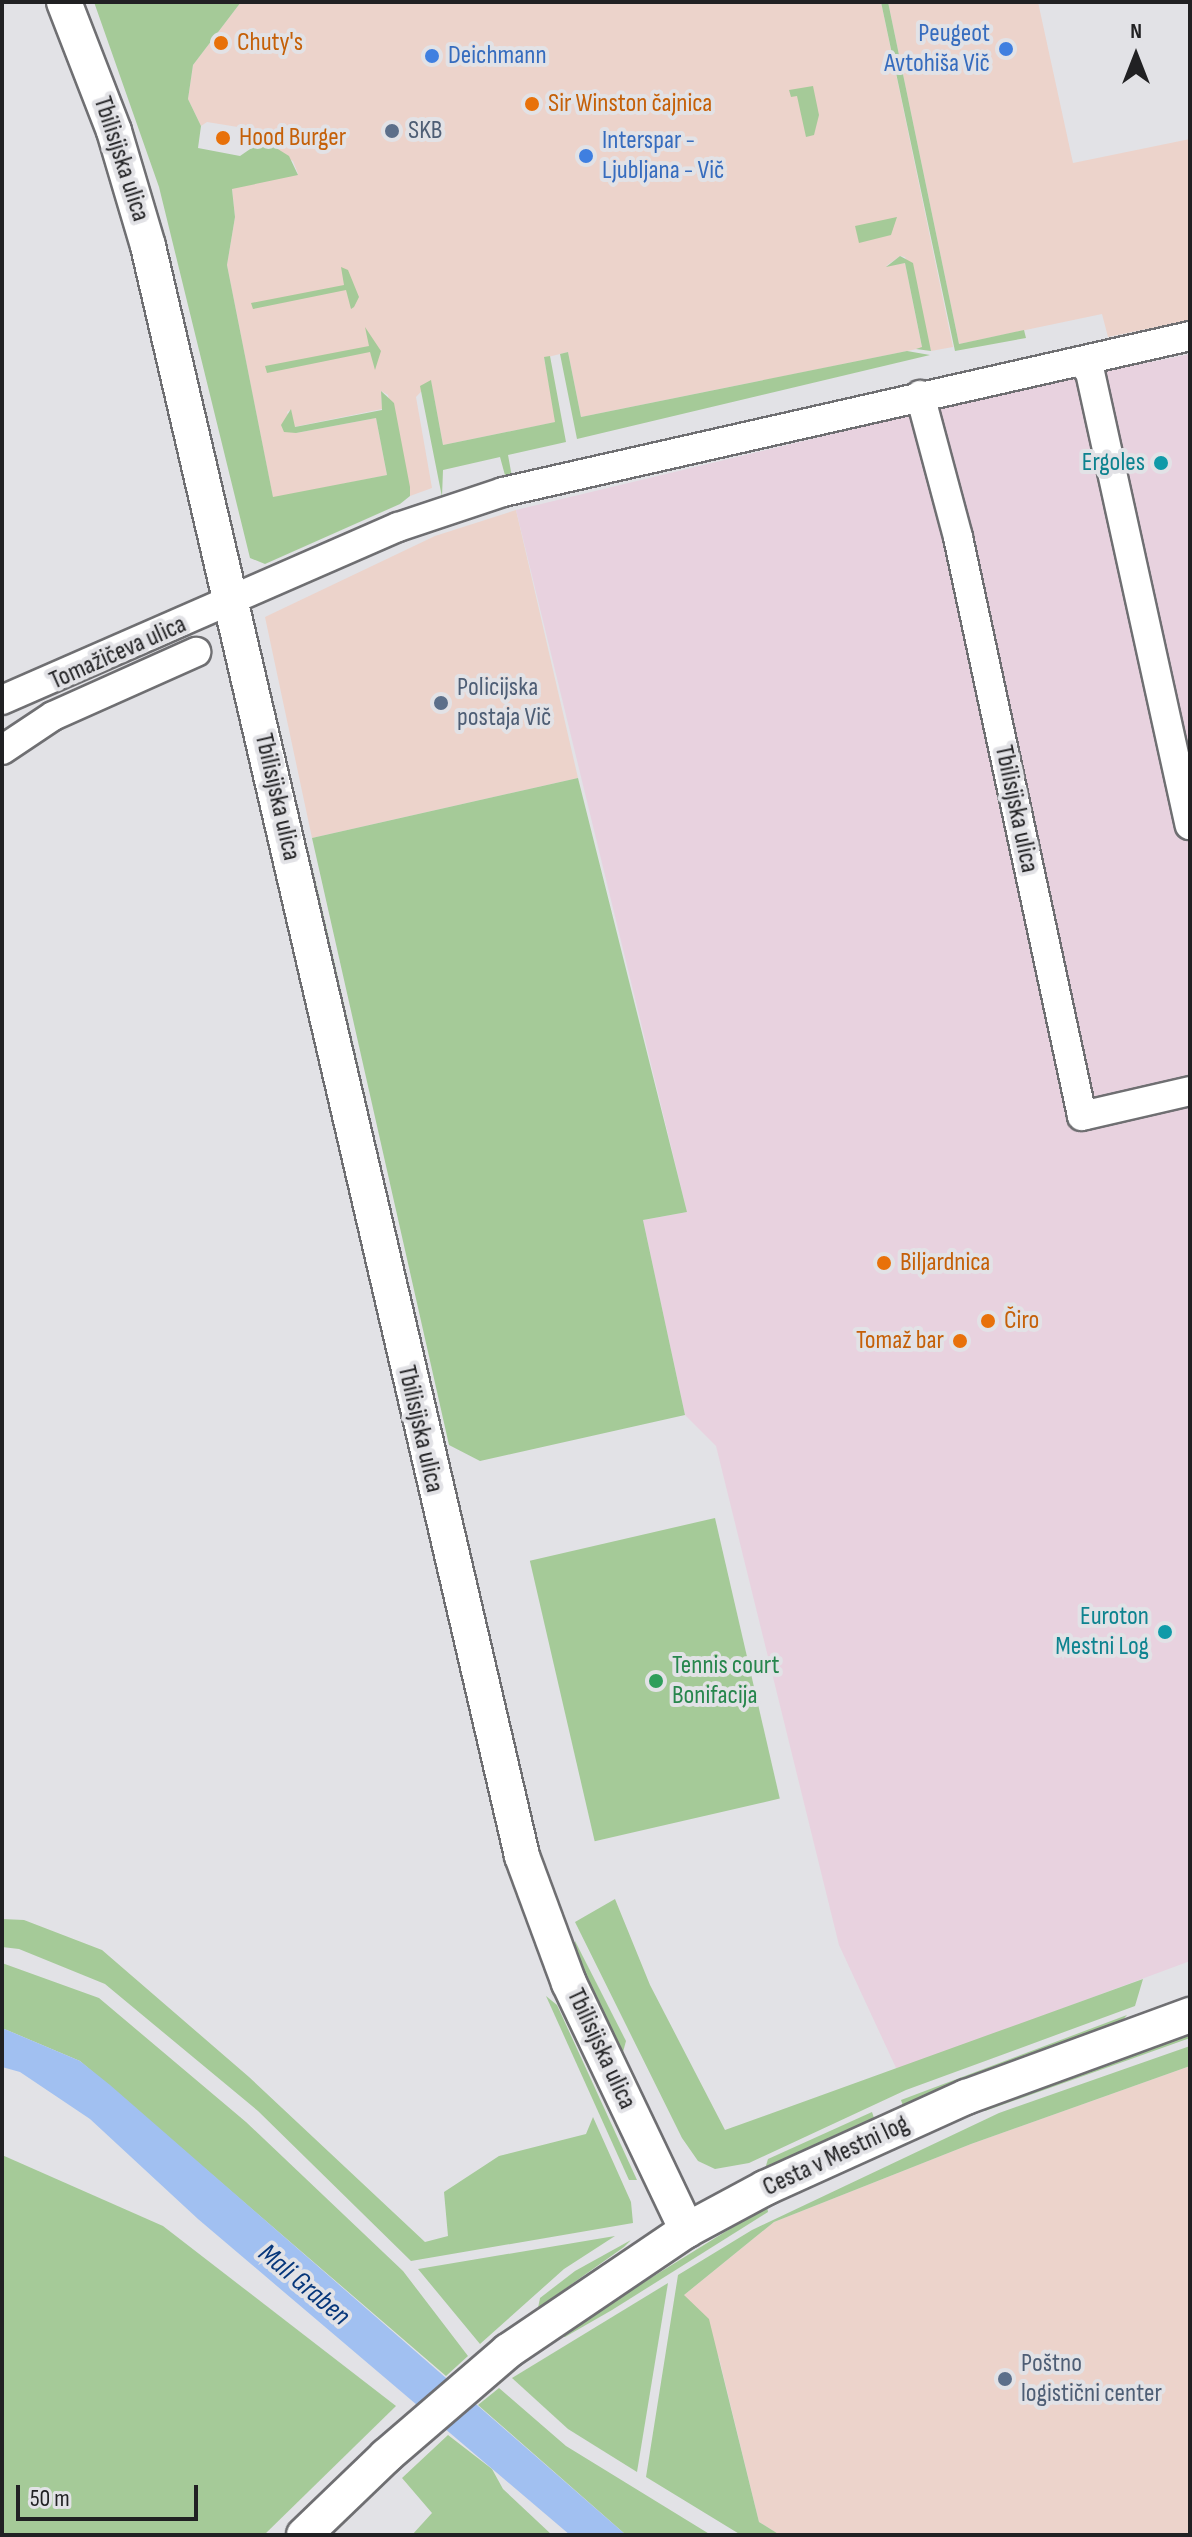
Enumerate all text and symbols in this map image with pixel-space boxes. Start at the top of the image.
north arrow [1096,16,1176,96]
place label: Peugeot Avtohiša Vič [884,18,990,80]
text: N [1130,18,1142,45]
place label: Chuty's [237,27,303,59]
marker: Chuty's [212,34,230,52]
place label: Deichmann [448,40,547,72]
marker: Peugeot Avtohiša Vič [997,40,1015,58]
marker: Deichmann [423,47,441,65]
place label: Sir Winston čajnica [548,88,712,120]
street label: Tbilisijska ulica [86,93,156,225]
marker: Sir Winston čajnica [523,95,541,113]
place label: SKB [408,115,442,147]
place label: Hood Burger [239,122,346,154]
marker: SKB [383,122,401,140]
place label: Interspar - Ljubljana - Vič [602,125,724,186]
marker: Hood Burger [214,129,232,147]
marker: Interspar - Ljubljana - Vič [577,147,595,165]
place label: Ergoles [1082,447,1145,479]
marker: Ergoles [1152,454,1170,472]
street label: Tomažičeva ulica [45,609,191,697]
place label: Policijska postaja Vič [457,672,551,734]
marker: Policijska postaja Vič [432,694,450,712]
street label: Tbilisijska ulica [247,730,307,864]
street label: Tbilisijska ulica [987,742,1045,876]
place label: Biljardnica [900,1247,990,1279]
marker: Biljardnica [875,1254,893,1272]
place label: Čiro [1004,1305,1039,1337]
marker: Čiro [979,1312,997,1330]
place label: Tomaž bar [856,1325,944,1357]
marker: Tomaž bar [951,1332,969,1350]
street label: Tbilisijska ulica [390,1362,450,1496]
place label: Euroton Mestni Log [1055,1601,1149,1662]
marker: Euroton Mestni Log [1156,1623,1174,1641]
place label: Tennis court Bonifacija [672,1650,780,1712]
marker: Tennis court Bonifacija [647,1672,665,1690]
street label: Tbilisijska ulica [559,1984,643,2114]
street label: Cesta v Mestni log [758,2109,914,2203]
water label: Mali Graben [251,2237,357,2333]
place label: Poštno logistični center [1021,2348,1162,2410]
marker: Poštno logistični center [996,2370,1014,2388]
scale bar [20,2469,202,2519]
text: 50 m [30,2484,70,2513]

